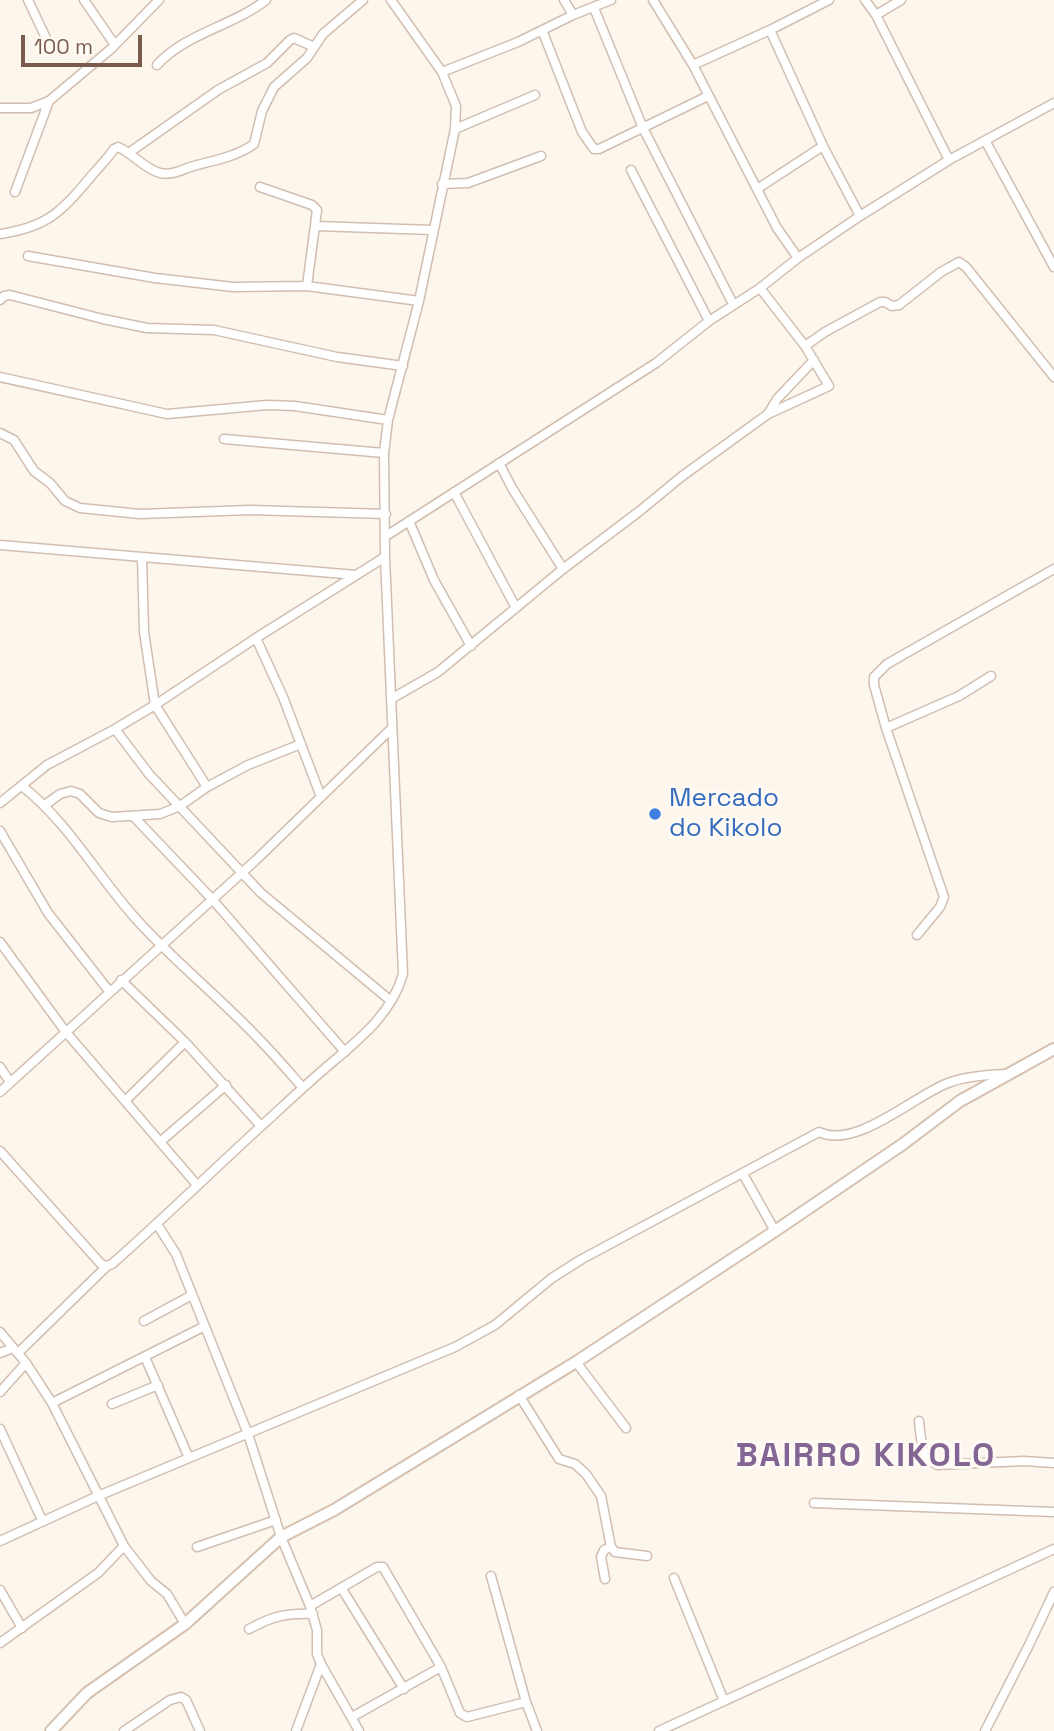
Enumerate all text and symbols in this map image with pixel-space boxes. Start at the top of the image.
scale bar [24,21,145,65]
text: 100 m [34,33,93,60]
place label: Mercado do Kikolo [669,783,783,844]
marker: Mercado do Kikolo [647,806,663,822]
district label: BAIRRO KIKOLO [737,1437,995,1477]

